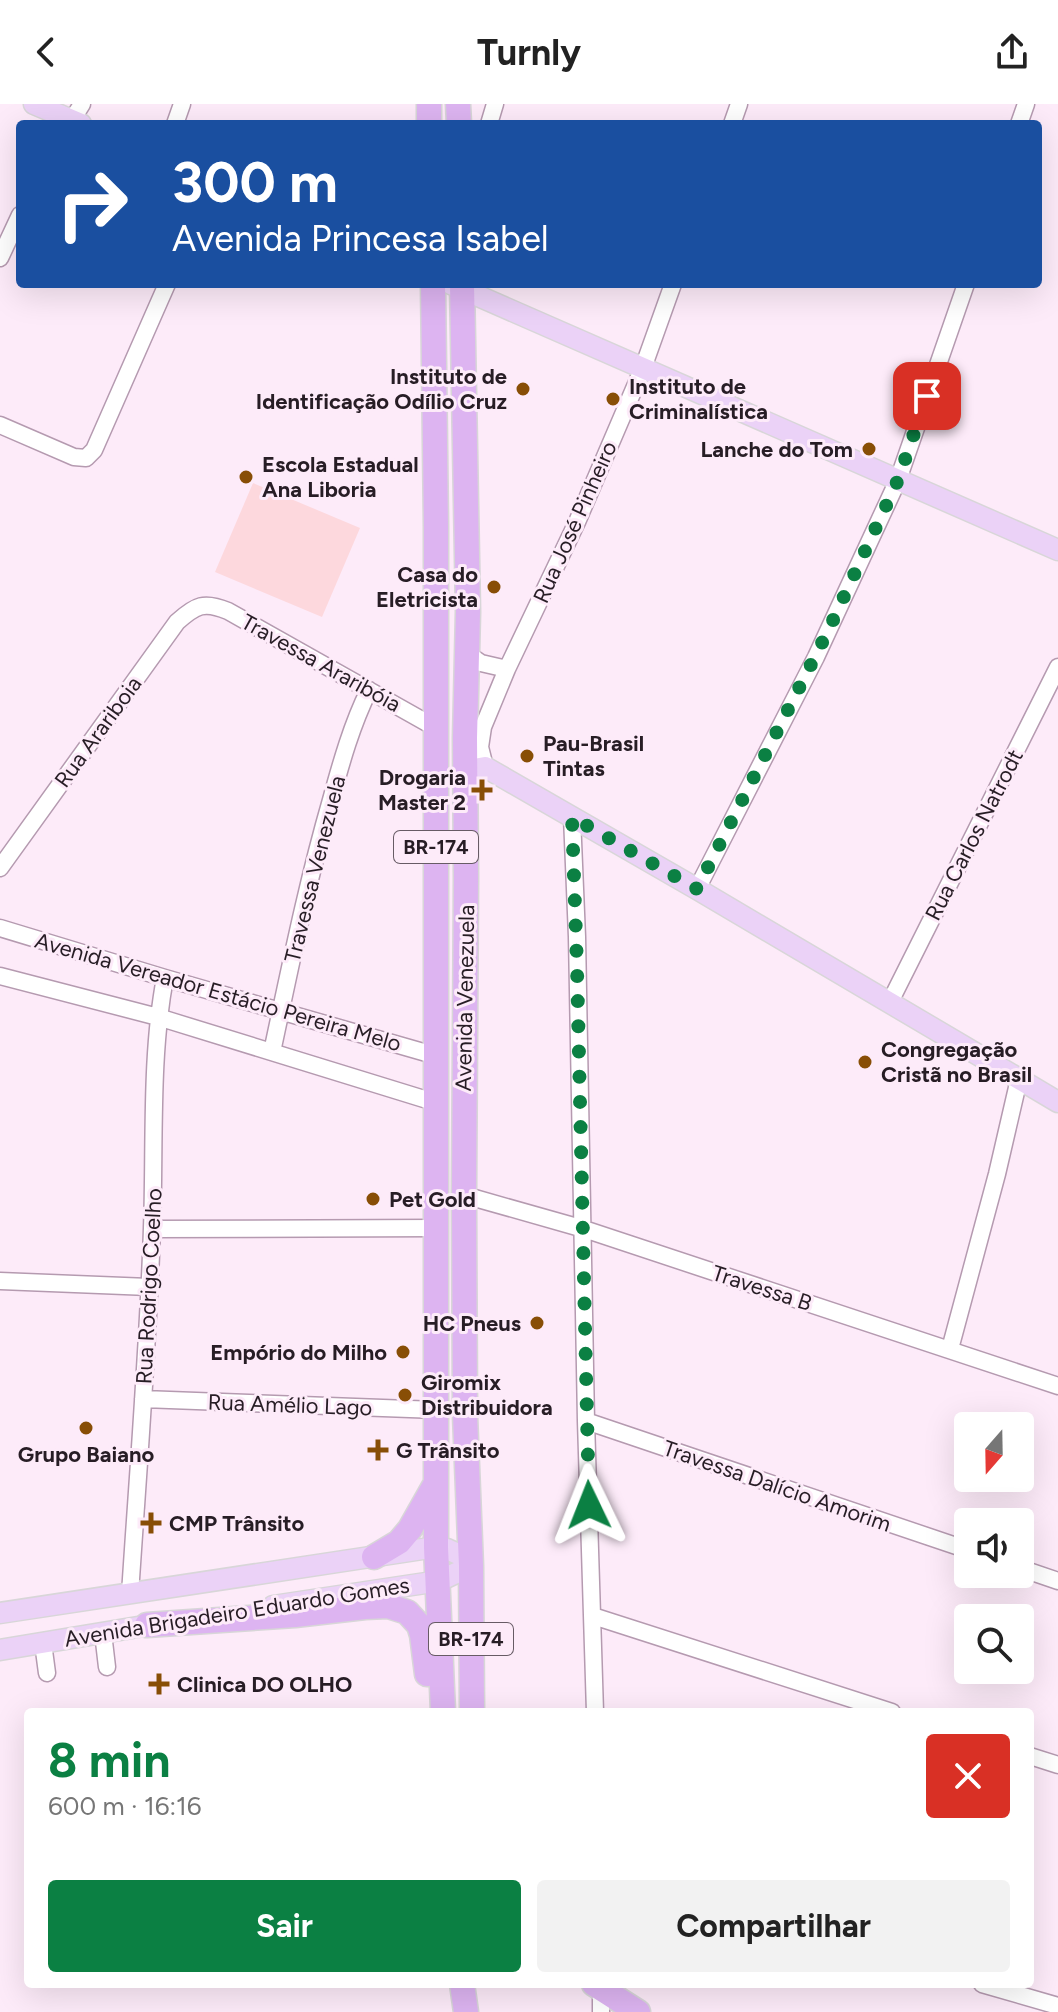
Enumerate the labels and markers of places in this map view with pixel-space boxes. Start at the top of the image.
pin [893,362,961,430]
place label: Instituto de Identificação Odílio Cruz [256,363,507,415]
place label: Instituto de Criminalística [629,373,768,425]
marker: Instituto de Identificação Odílio Cruz [514,380,532,398]
marker: Instituto de Criminalística [604,390,622,408]
place label: Lanche do Tom [701,436,853,463]
marker: Lanche do Tom [860,440,878,458]
place label: Escola Estadual Ana Liboria [262,451,419,503]
marker: Escola Estadual Ana Liboria [237,468,255,486]
place label: Casa do Eletricista [376,561,478,613]
marker: Casa do Eletricista [485,578,503,596]
place label: Pau-Brasil Tintas [543,730,644,782]
marker: Pau-Brasil Tintas [518,747,536,765]
place label: Drogaria Master 2 [378,764,466,816]
marker: Drogaria Master 2 [473,781,491,799]
place label: Congregação Cristã no Brasil [881,1036,1032,1088]
marker: Congregação Cristã no Brasil [856,1053,874,1071]
place label: Pet Gold [389,1186,476,1213]
marker: Pet Gold [364,1190,382,1208]
place label: HC Pneus [423,1310,521,1337]
marker: HC Pneus [528,1314,546,1332]
place label: Empório do Milho [210,1339,387,1366]
marker: Empório do Milho [394,1343,412,1361]
place label: Giromix Distribuidora [421,1369,553,1421]
marker: Giromix Distribuidora [396,1386,414,1404]
marker: Grupo Baiano [77,1419,95,1437]
place label: G Trânsito [396,1437,500,1464]
marker: G Trânsito [367,1439,389,1461]
place label: Grupo Baiano [18,1441,154,1468]
place label: CMP Trânsito [169,1510,304,1537]
marker: CMP Trânsito [140,1512,162,1534]
place label: Clinica DO OLHO [177,1671,352,1698]
marker: Clinica DO OLHO [148,1673,170,1695]

